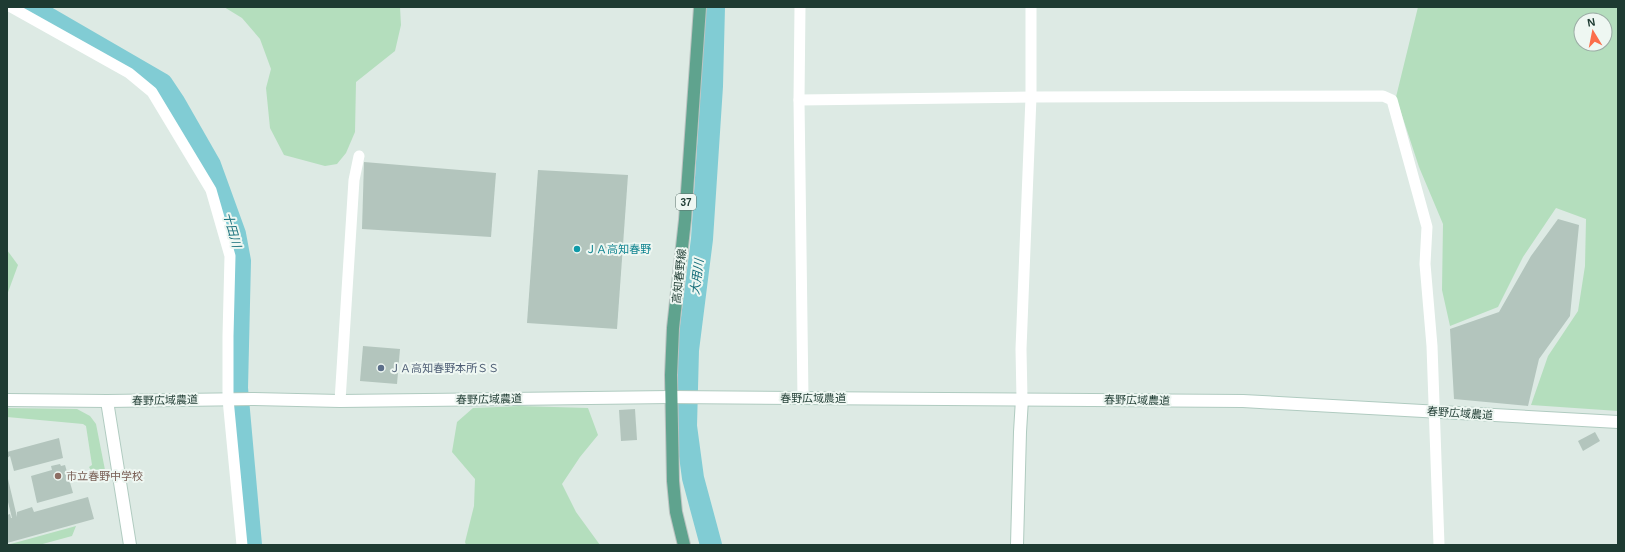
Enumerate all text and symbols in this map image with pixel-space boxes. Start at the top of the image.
north arrow [1573,12,1613,52]
text: N [1586,16,1596,29]
road number: 37 [676,194,696,210]
water label: 十田川 [220,211,244,251]
place label: ＪＡ高知春野 [585,243,651,255]
marker: ＪＡ高知春野 [572,244,582,254]
street label: 高知春野線 [670,248,688,304]
water label: 大用川 [688,256,706,296]
place label: ＪＡ高知春野本所ＳＳ [389,362,499,374]
marker: ＪＡ高知春野本所ＳＳ [376,363,386,373]
street label: 春野広域農道 [456,392,522,406]
street label: 春野広域農道 [780,392,846,404]
street label: 春野広域農道 [132,393,198,407]
street label: 春野広域農道 [1104,393,1170,407]
street label: 春野広域農道 [1427,405,1493,421]
place label: 市立春野中学校 [66,470,143,482]
marker: 市立春野中学校 [53,471,63,481]

